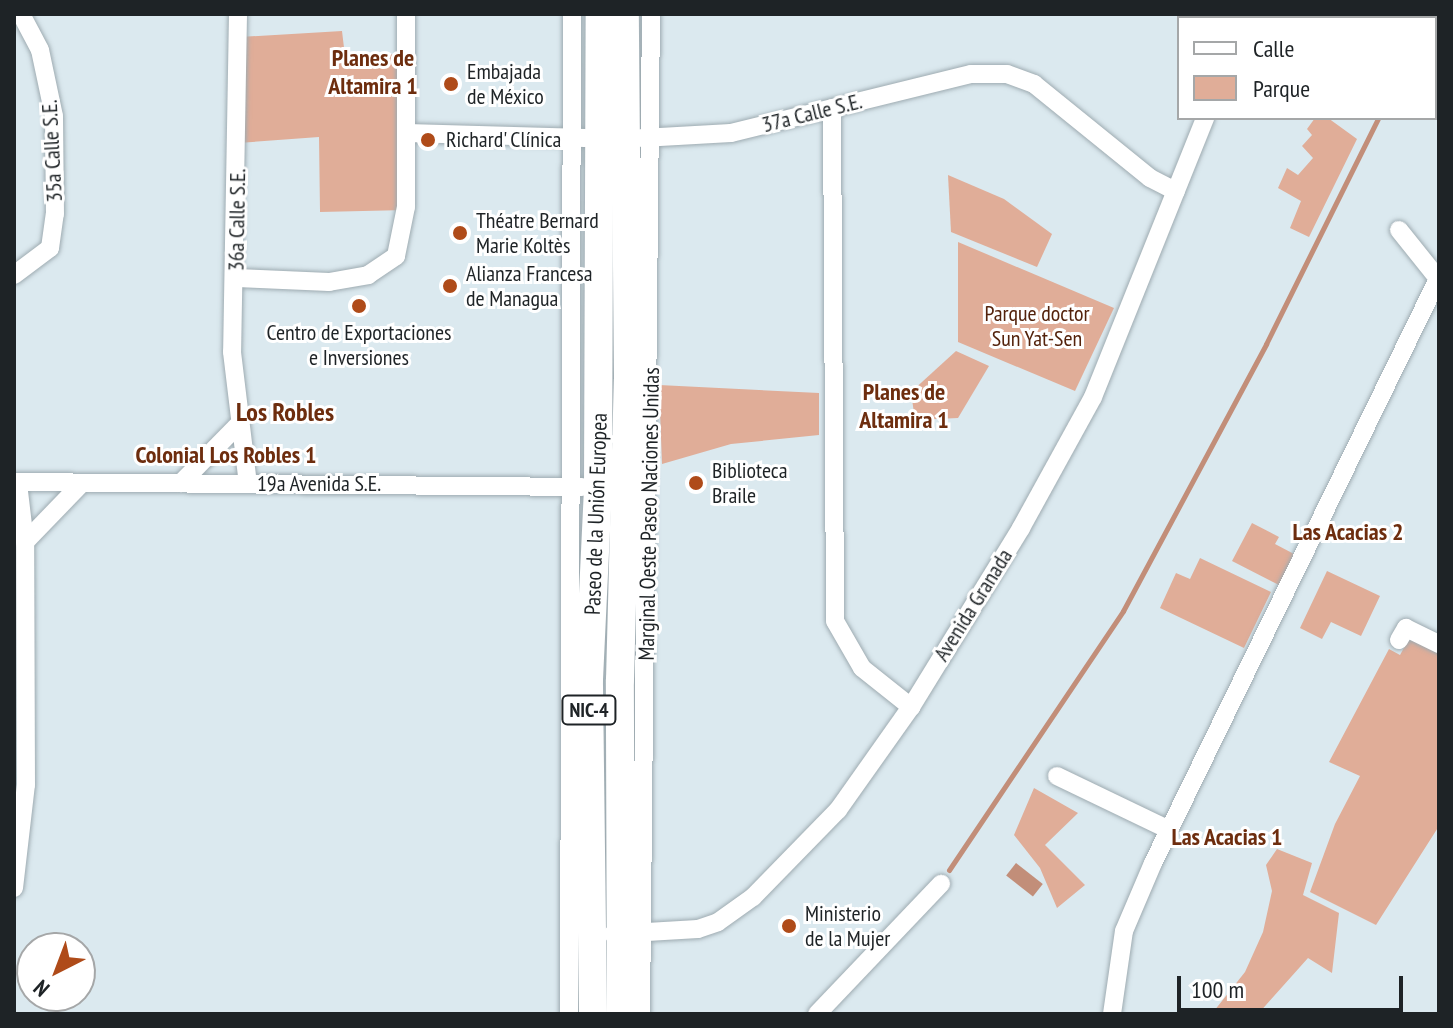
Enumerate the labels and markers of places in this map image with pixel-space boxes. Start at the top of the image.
place label: Embajada de México [467,58,544,110]
marker: Embajada de México [442,75,460,93]
place label: Richard' Clínica [446,127,563,153]
marker: Richard' Clínica [417,129,439,151]
place label: Théatre Bernard Marie Koltès [476,207,599,258]
marker: Théatre Bernard Marie Koltès [451,224,469,242]
place label: Alianza Francesa de Managua [466,260,592,312]
marker: Alianza Francesa de Managua [441,277,459,295]
marker: Centro de Exportaciones e Inversiones [350,297,368,315]
place label: Centro de Exportaciones e Inversiones [267,319,451,370]
place label: Biblioteca Braile [712,457,788,508]
marker: Biblioteca Braile [687,474,705,492]
place label: Ministerio de la Mujer [805,900,890,952]
marker: Ministerio de la Mujer [780,917,798,935]

